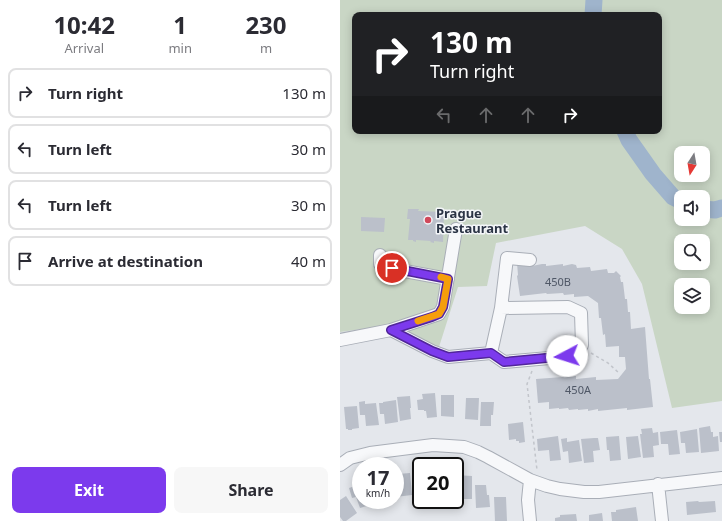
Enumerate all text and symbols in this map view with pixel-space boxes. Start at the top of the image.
text: 10:42 [53,8,115,41]
text: 1 [173,8,187,41]
text: 230 [245,8,287,41]
text: 130 m [430,23,513,61]
icon: right [364,28,416,80]
text: Arrival [64,39,104,57]
text: min [168,39,192,57]
text: m [260,39,272,57]
text: Turn right [430,59,514,83]
icon: right [14,82,36,104]
text: Turn right [48,83,123,103]
text: 130 m [282,83,326,103]
icon: left [433,104,455,126]
icon: ahead [475,104,497,126]
icon: ahead [517,104,539,126]
icon: right [559,104,581,126]
icon: left [14,138,36,160]
text: Turn left [48,139,112,159]
text: 30 m [291,139,326,159]
north arrow [674,146,710,182]
map controls [674,146,710,314]
button: sound [674,190,710,226]
icon: left [14,194,36,216]
text: Turn left [48,195,112,215]
text: 30 m [291,195,326,215]
place label: Prague Restaurant [436,204,508,237]
marker: Prague Restaurant [423,215,433,225]
button: search [674,234,710,270]
icon: arrive [14,250,36,272]
text: Arrive at destination [48,251,203,271]
text: 40 m [291,251,326,271]
pin [375,251,409,285]
icon: arrive [381,257,403,279]
house number: 450B [545,274,571,289]
button: layers [674,278,710,314]
position arrow [546,335,588,377]
house number: 450A [565,382,592,397]
speed limit sign: 20 [412,457,464,509]
text: 17 [367,464,389,491]
button: Exit [12,467,166,513]
button: Share [174,467,328,513]
text: km/h [366,486,390,500]

